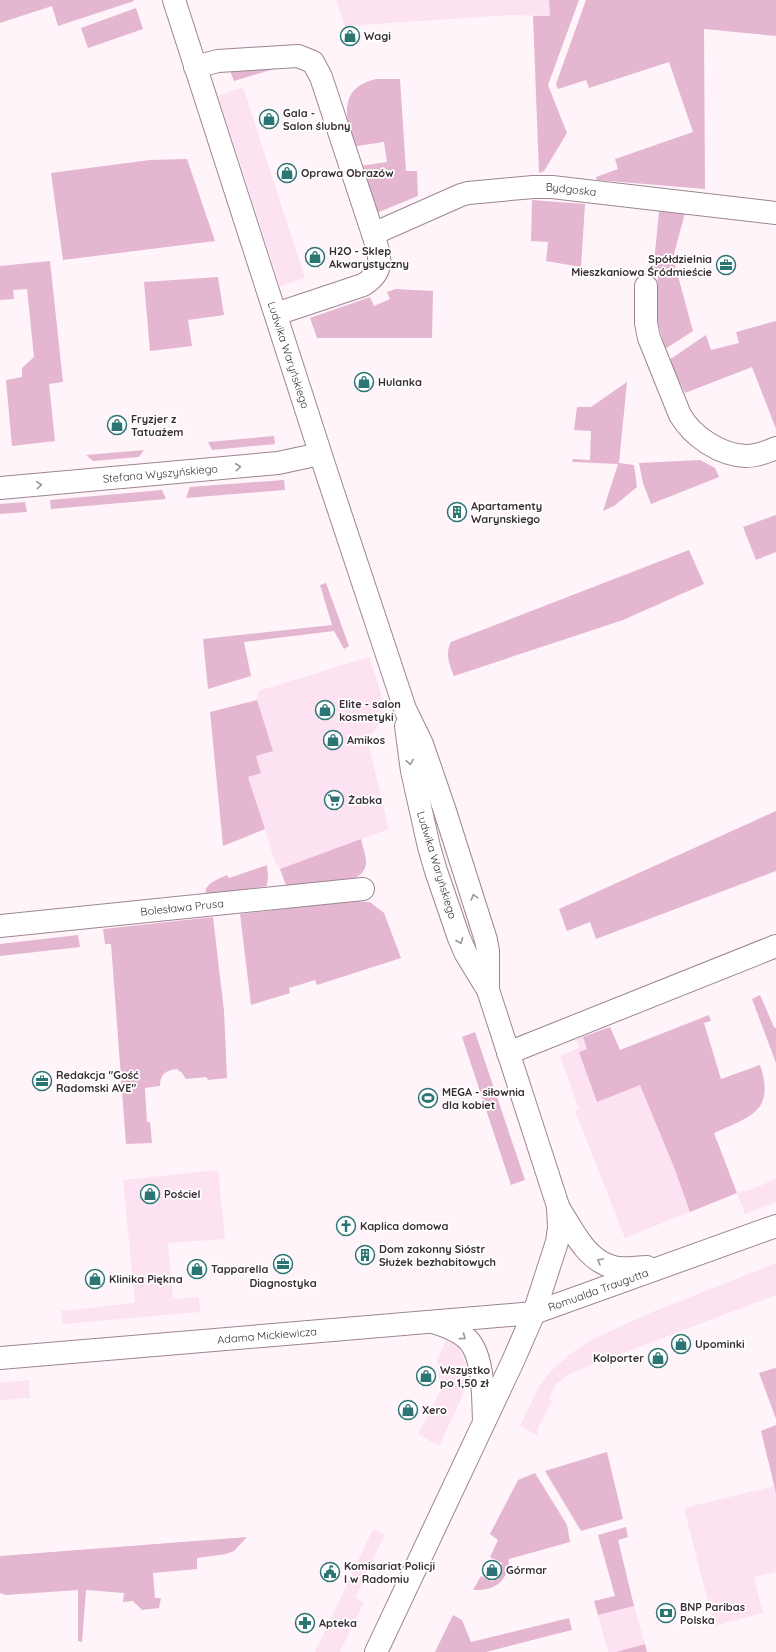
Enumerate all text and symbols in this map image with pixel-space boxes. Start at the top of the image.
shop icon: Wagi [339,25,361,47]
place label: Wagi [364,29,391,43]
place label: Gala - Salon ślubny [283,106,350,133]
shop icon: Gala - Salon ślubny [258,108,280,130]
shop icon: Oprawa Obrazów [276,162,298,184]
place label: Oprawa Obrazów [301,166,394,180]
street label: Bydgoska [546,180,597,199]
place label: H2O - Sklep Akwarystyczny [329,244,409,271]
shop icon: H2O - Sklep Akwarystyczny [304,246,326,268]
place label: Spółdzielnia Mieszkaniowa Śródmieście [571,252,713,279]
office icon: Spółdzielnia Mieszkaniowa Śródmieście [715,254,737,276]
street label: Ludwika Waryńskiego [265,300,313,411]
shop icon: Hulanka [353,371,375,393]
place label: Hulanka [378,375,422,389]
place label: Fryzjer z Tatuażem [131,412,184,439]
shop icon: Fryzjer z Tatuażem [106,414,128,436]
street label: Stefana Wyszyńskiego [102,461,219,486]
one-way arrow [235,462,241,471]
one-way arrow [36,481,42,490]
place label: Apartamenty Warynskiego [471,499,542,526]
building icon: Apartamenty Warynskiego [446,501,468,523]
place label: Elite - salon kosmetyki [339,697,401,724]
shop icon: Elite - salon kosmetyki [314,699,336,721]
shop icon: Amikos [322,729,344,751]
place label: Amikos [347,733,385,747]
one-way arrow [406,759,414,765]
supermarket icon: Żabka [323,789,345,811]
place label: Żabka [348,793,382,807]
street label: Ludwika Waryńskiego [414,809,460,921]
one-way arrow [470,894,479,901]
street label: Bolesława Prusa [140,896,224,919]
one-way arrow [456,937,464,944]
place label: Redakcja "Gość Radomski AVE" [56,1068,139,1095]
office icon: Redakcja "Gość Radomski AVE" [31,1070,53,1092]
place label: MEGA - siłownia dla kobiet [442,1085,525,1112]
sports icon: MEGA - siłownia dla kobiet [417,1087,439,1109]
shop icon: Pościel [139,1183,161,1205]
place label: Pościel [164,1187,200,1201]
church icon: Kaplica domowa [335,1215,357,1237]
place label: Kaplica domowa [360,1219,449,1233]
place label: Dom zakonny Sióstr Służek bezhabitowych [379,1242,496,1269]
building icon: Dom zakonny Sióstr Służek bezhabitowych [354,1244,376,1266]
office icon: Diagnostyka [272,1253,294,1275]
shop icon: Tapparella [186,1258,208,1280]
one-way arrow [597,1259,604,1266]
place label: Tapparella [211,1262,268,1276]
street label: Romualda Traugutta [546,1265,650,1314]
shop icon: Klinika Piękna [84,1268,106,1290]
place label: Klinika Piękna [109,1272,183,1286]
place label: Diagnostyka [249,1276,317,1290]
street label: Adama Mickiewicza [217,1324,318,1347]
one-way arrow [459,1332,466,1340]
shop icon: Upominki [670,1333,692,1355]
place label: Upominki [695,1337,745,1351]
shop icon: Kolporter [647,1347,669,1369]
place label: Kolporter [593,1351,644,1365]
place label: Wszystko po 1,50 zł [440,1363,490,1390]
shop icon: Wszystko po 1,50 zł [415,1365,437,1387]
shop icon: Xero [397,1399,419,1421]
place label: Xero [422,1403,447,1417]
place label: Komisariat Policji I w Radomiu [344,1559,435,1586]
shop icon: Górmar [481,1559,503,1581]
public building icon: Komisariat Policji I w Radomiu [319,1561,341,1583]
place label: Górmar [506,1563,547,1577]
place label: BNP Paribas Polska [680,1600,745,1627]
bank icon: BNP Paribas Polska [655,1602,677,1624]
pharmacy icon: Apteka [294,1612,316,1634]
place label: Apteka [319,1616,357,1630]

